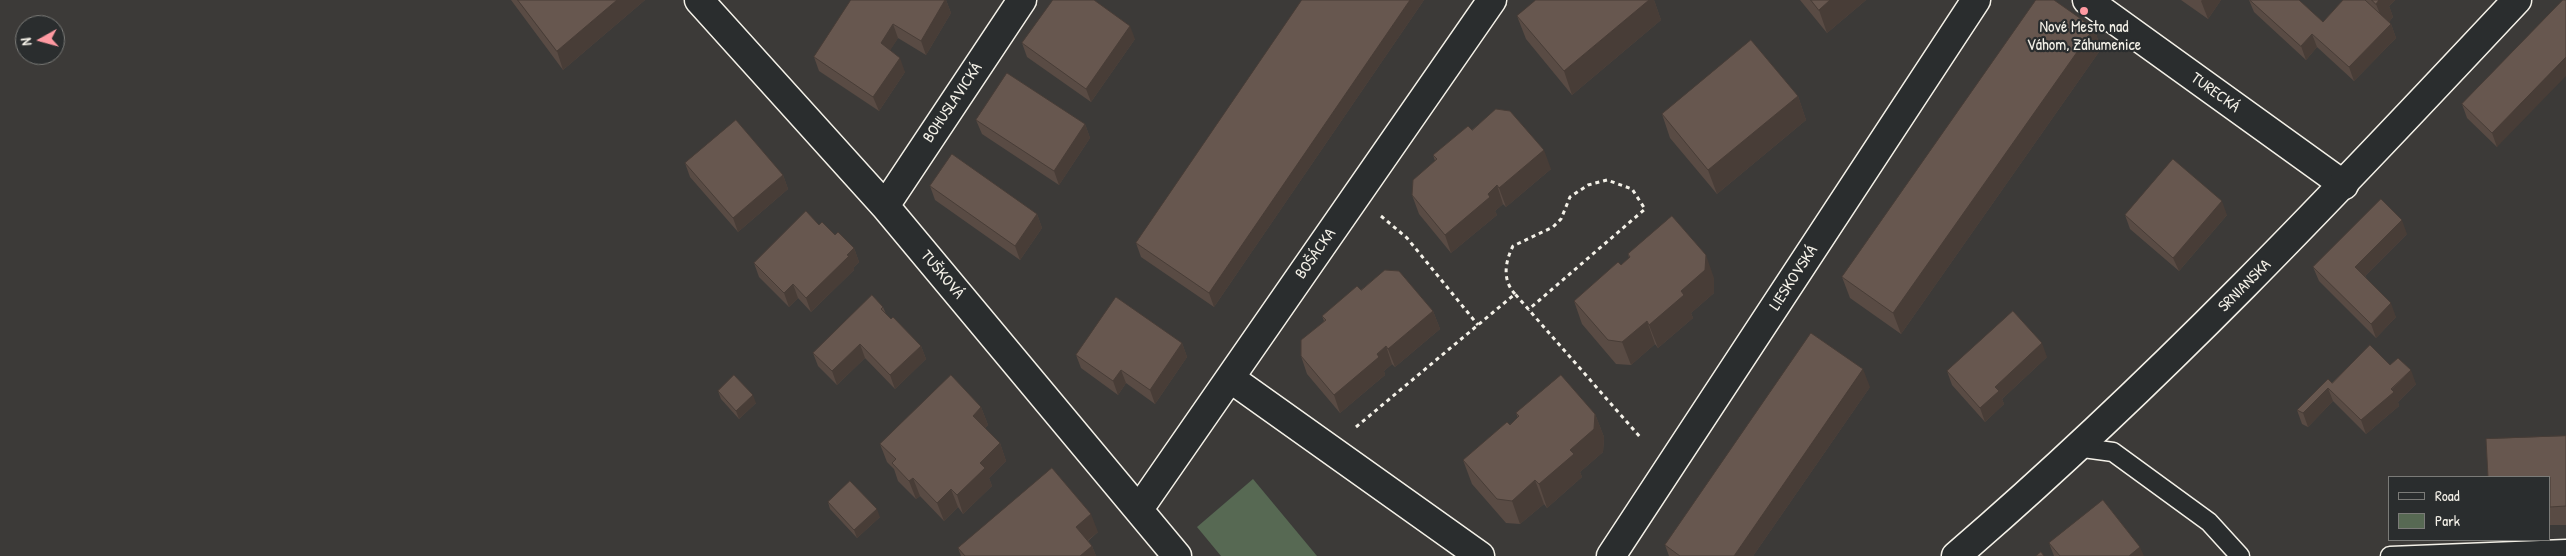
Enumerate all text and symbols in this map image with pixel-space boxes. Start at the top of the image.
marker: Nové Mesto nad Váhom, Záhumenice [2078,5,2090,17]
north arrow [15,15,65,65]
place label: Nové Mesto nad Váhom, Záhumenice [2027,18,2141,56]
text: N [16,37,35,47]
street label: BOHUSLAVICKÁ [919,59,987,147]
street label: TURECKÁ [2187,69,2243,117]
street label: BOŠÁCKA [1292,225,1340,283]
street label: LIESKOVSKÁ [1766,242,1822,314]
street label: TUŠKOVÁ [916,247,968,303]
street label: SRNIANSKA [2215,256,2275,316]
legend [2388,476,2551,541]
text: Road [2435,485,2460,506]
text: Park [2435,510,2460,531]

